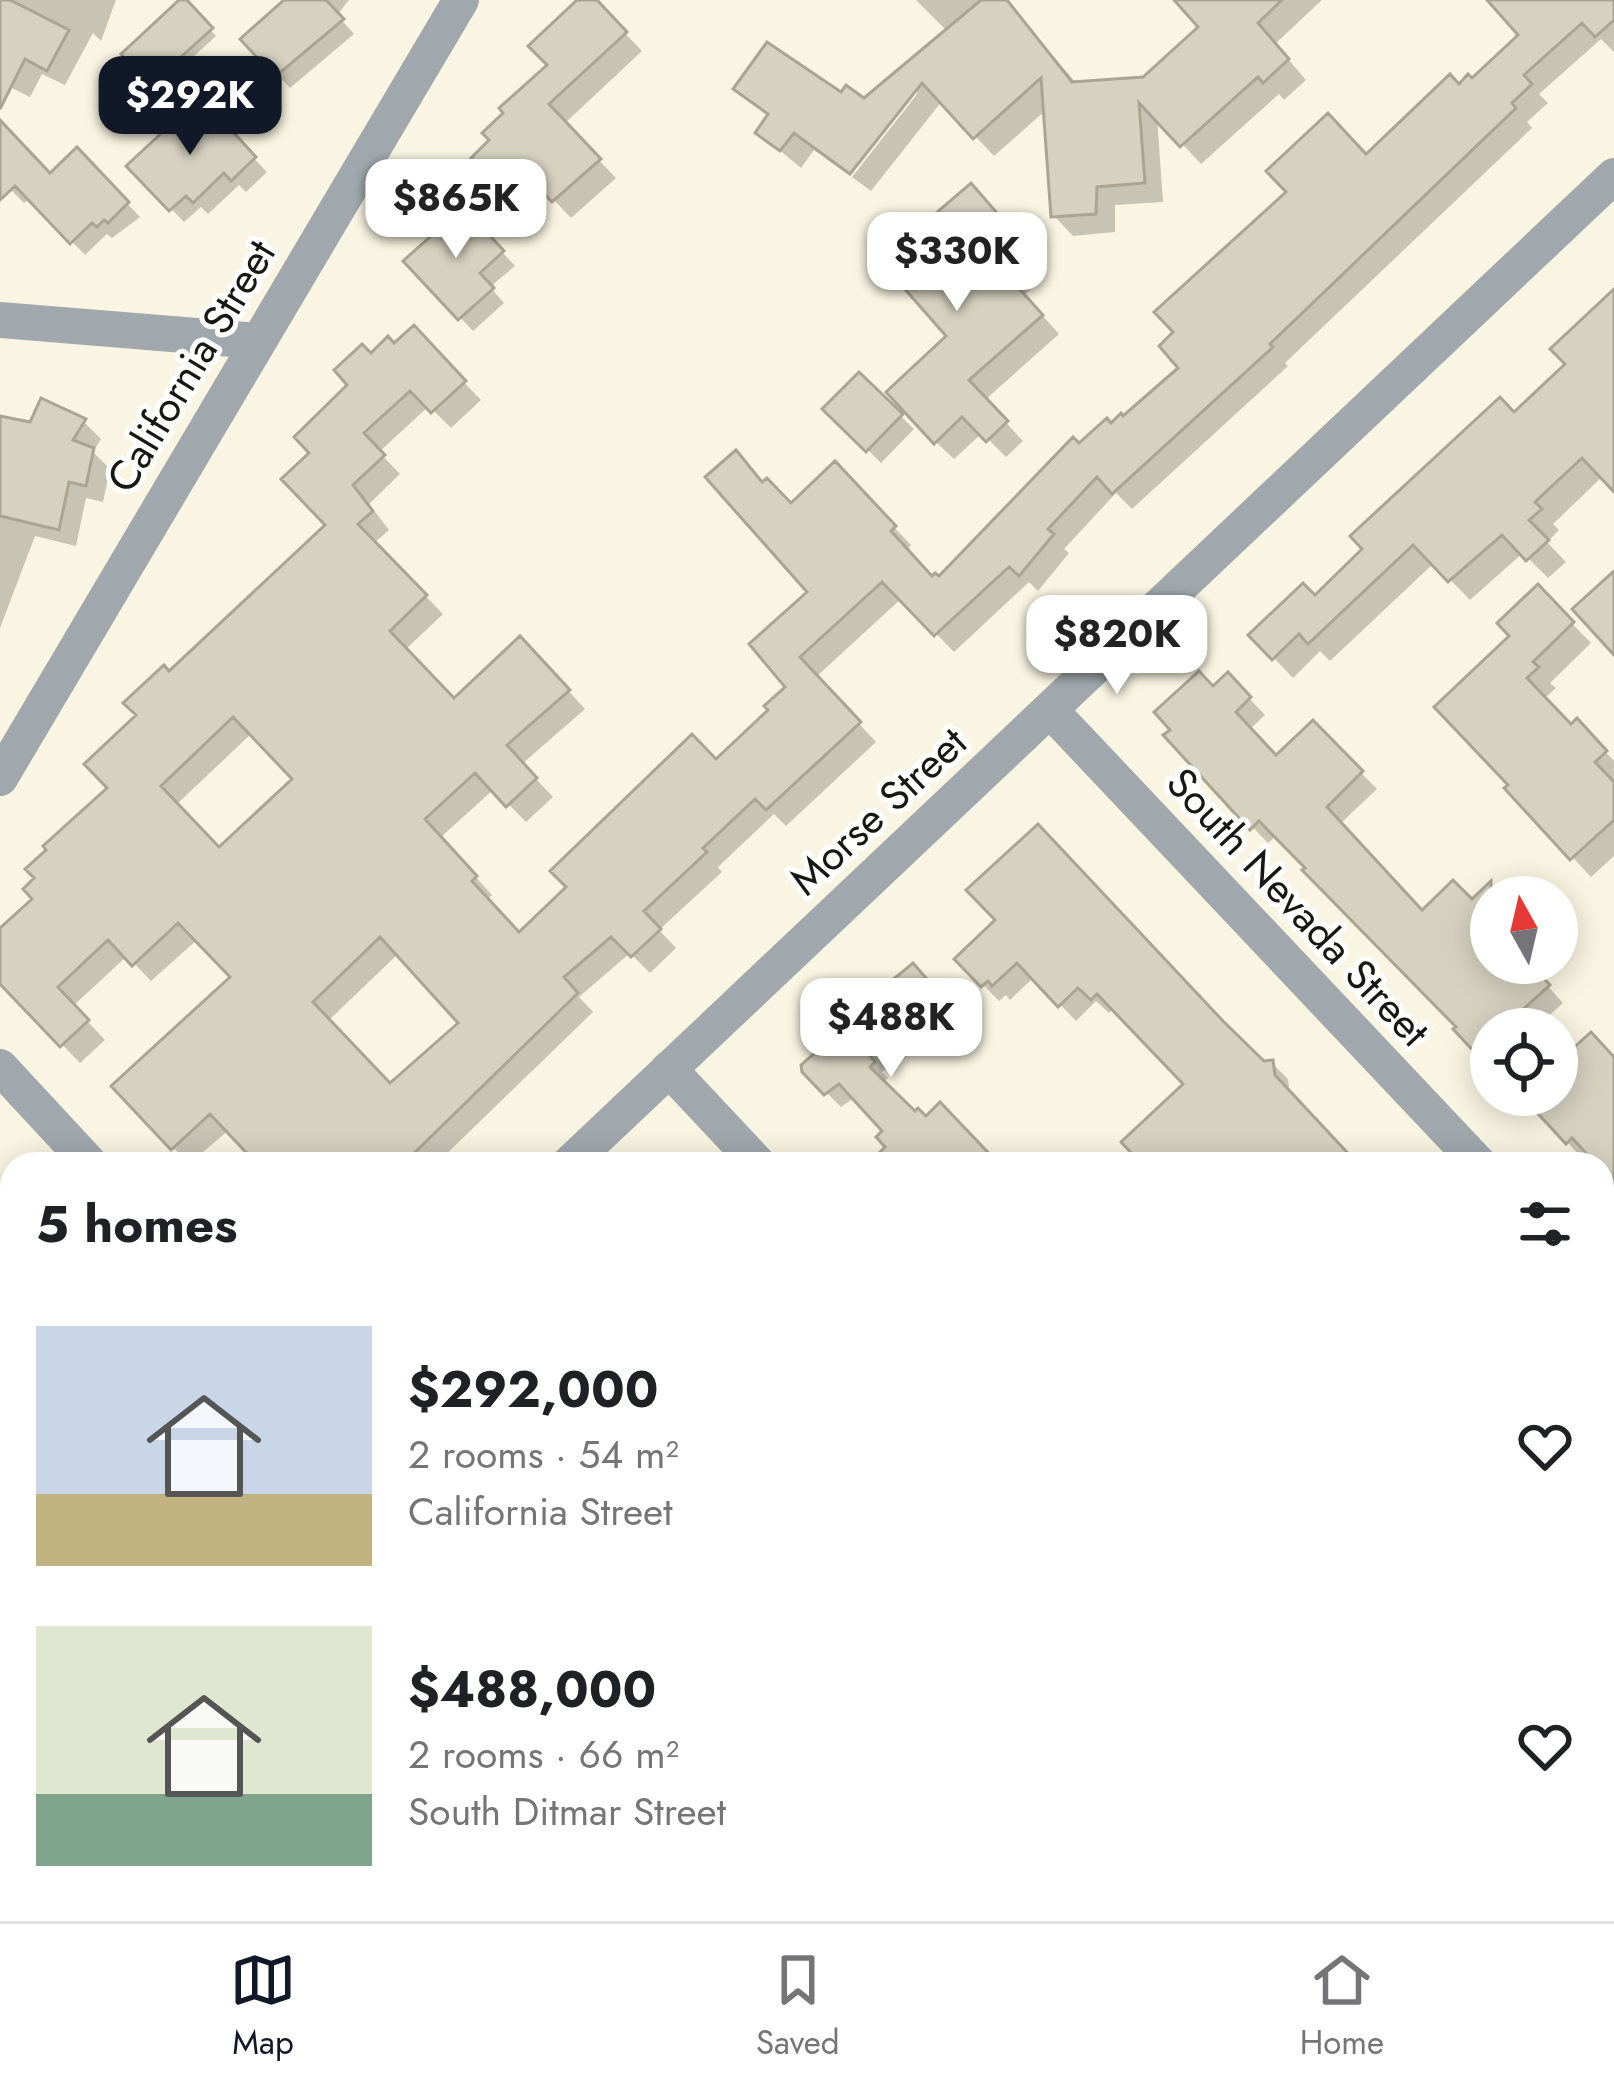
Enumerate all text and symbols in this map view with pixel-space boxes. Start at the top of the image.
pin: $292K [106,56,274,158]
text: $292K [126,66,254,123]
pin: $865K [372,159,540,261]
text: $865K [392,169,520,226]
pin: $330K [873,212,1041,314]
text: $330K [894,222,1020,279]
street label: California Street [91,228,291,504]
pin: $820K [1033,595,1201,697]
text: $820K [1053,605,1181,662]
street label: Morse Street [776,713,980,909]
street label: South Nevada Street [1152,754,1444,1060]
north arrow [1470,876,1578,984]
map controls [1470,876,1578,1116]
pin: $488K [807,978,975,1080]
text: $488K [827,988,955,1045]
button: locate [1470,1008,1578,1116]
text: 5 homes [36,1187,238,1261]
icon: filters [1512,1191,1578,1257]
text: $292,000 [408,1352,659,1426]
icon: home [132,1374,276,1518]
icon: heart [1512,1413,1578,1479]
text: 2 rooms · 54 m² [408,1426,679,1483]
text: California Street [408,1483,673,1540]
text: $488,000 [408,1652,656,1726]
icon: home [132,1674,276,1818]
icon: heart [1512,1713,1578,1779]
text: 2 rooms · 66 m² [408,1726,679,1783]
text: South Ditmar Street [408,1783,726,1840]
tab: Map [230,1947,296,2066]
tab: Saved [756,1947,840,2066]
tab: Home [1300,1947,1384,2066]

